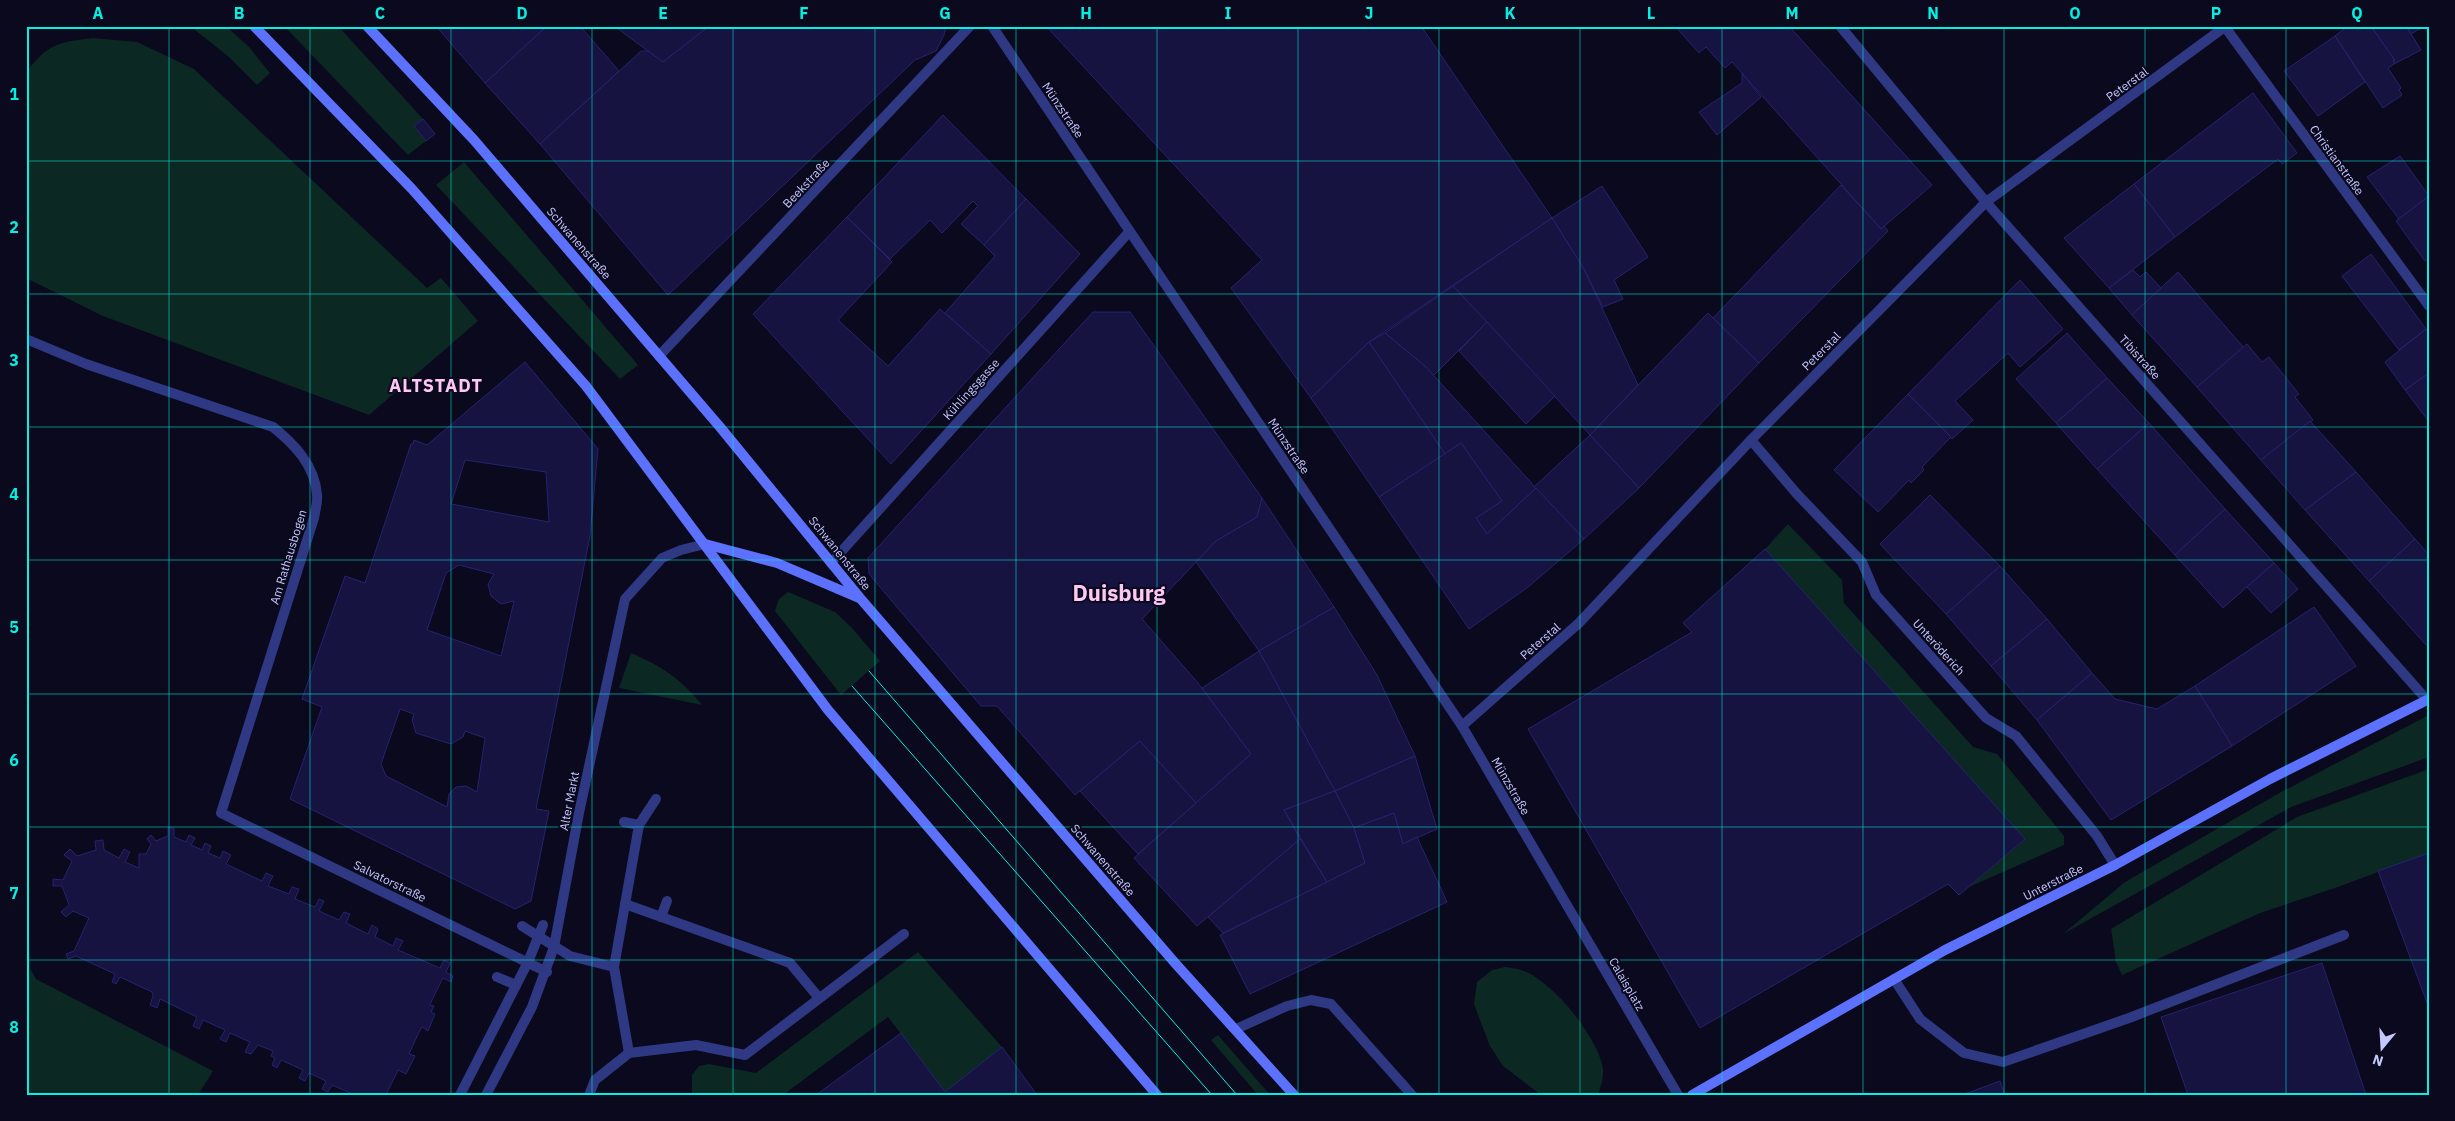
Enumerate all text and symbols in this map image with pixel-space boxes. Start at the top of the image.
text: A [93,3,104,23]
text: B [234,3,245,23]
text: C [375,3,385,23]
text: D [516,3,528,23]
text: E [658,3,668,23]
text: F [799,3,809,23]
text: G [939,3,951,23]
text: H [1080,3,1092,23]
text: I [1225,3,1232,23]
text: J [1365,3,1373,23]
text: K [1504,3,1516,23]
text: L [1647,3,1655,23]
text: M [1785,3,1799,23]
text: N [1927,3,1939,23]
text: O [2069,3,2081,23]
text: P [2211,3,2221,23]
text: Q [2351,3,2363,23]
street label: Peterstal [2103,64,2151,104]
street label: Münzstraße [1039,79,1087,141]
text: 1 [9,84,19,104]
street label: Christianstraße [2307,122,2368,198]
street label: Beekstraße [779,155,833,211]
street label: Schwanenstraße [544,204,615,282]
text: 2 [9,217,19,237]
street label: Peterstal [1799,329,1843,373]
street label: Tibistraße [2116,332,2164,383]
text: 3 [9,350,19,370]
street label: Kühlingsgasse [940,355,1003,423]
district label: ALTSTADT [389,374,483,397]
street label: Münzstraße [1265,415,1313,477]
text: 4 [9,484,19,504]
street label: Am Rathausbogen [266,508,310,606]
street label: Schwanenstraße [806,513,875,593]
district label: Duisburg [1072,578,1166,607]
street label: Unteröderich [1910,616,1968,678]
text: 5 [9,617,19,637]
street label: Peterstal [1517,619,1563,663]
text: 6 [9,750,19,770]
street label: Münzstraße [1489,755,1534,818]
street label: Alter Markt [556,770,582,832]
street label: Schwanenstraße [1068,821,1139,899]
street label: Salvatorstraße [351,857,429,905]
street label: Unterstraße [2021,860,2086,903]
text: 7 [9,883,19,903]
street label: Calaisplatz [1606,955,1648,1014]
text: 8 [9,1017,19,1037]
north arrow [2358,1024,2408,1074]
text: N [2370,1050,2386,1070]

